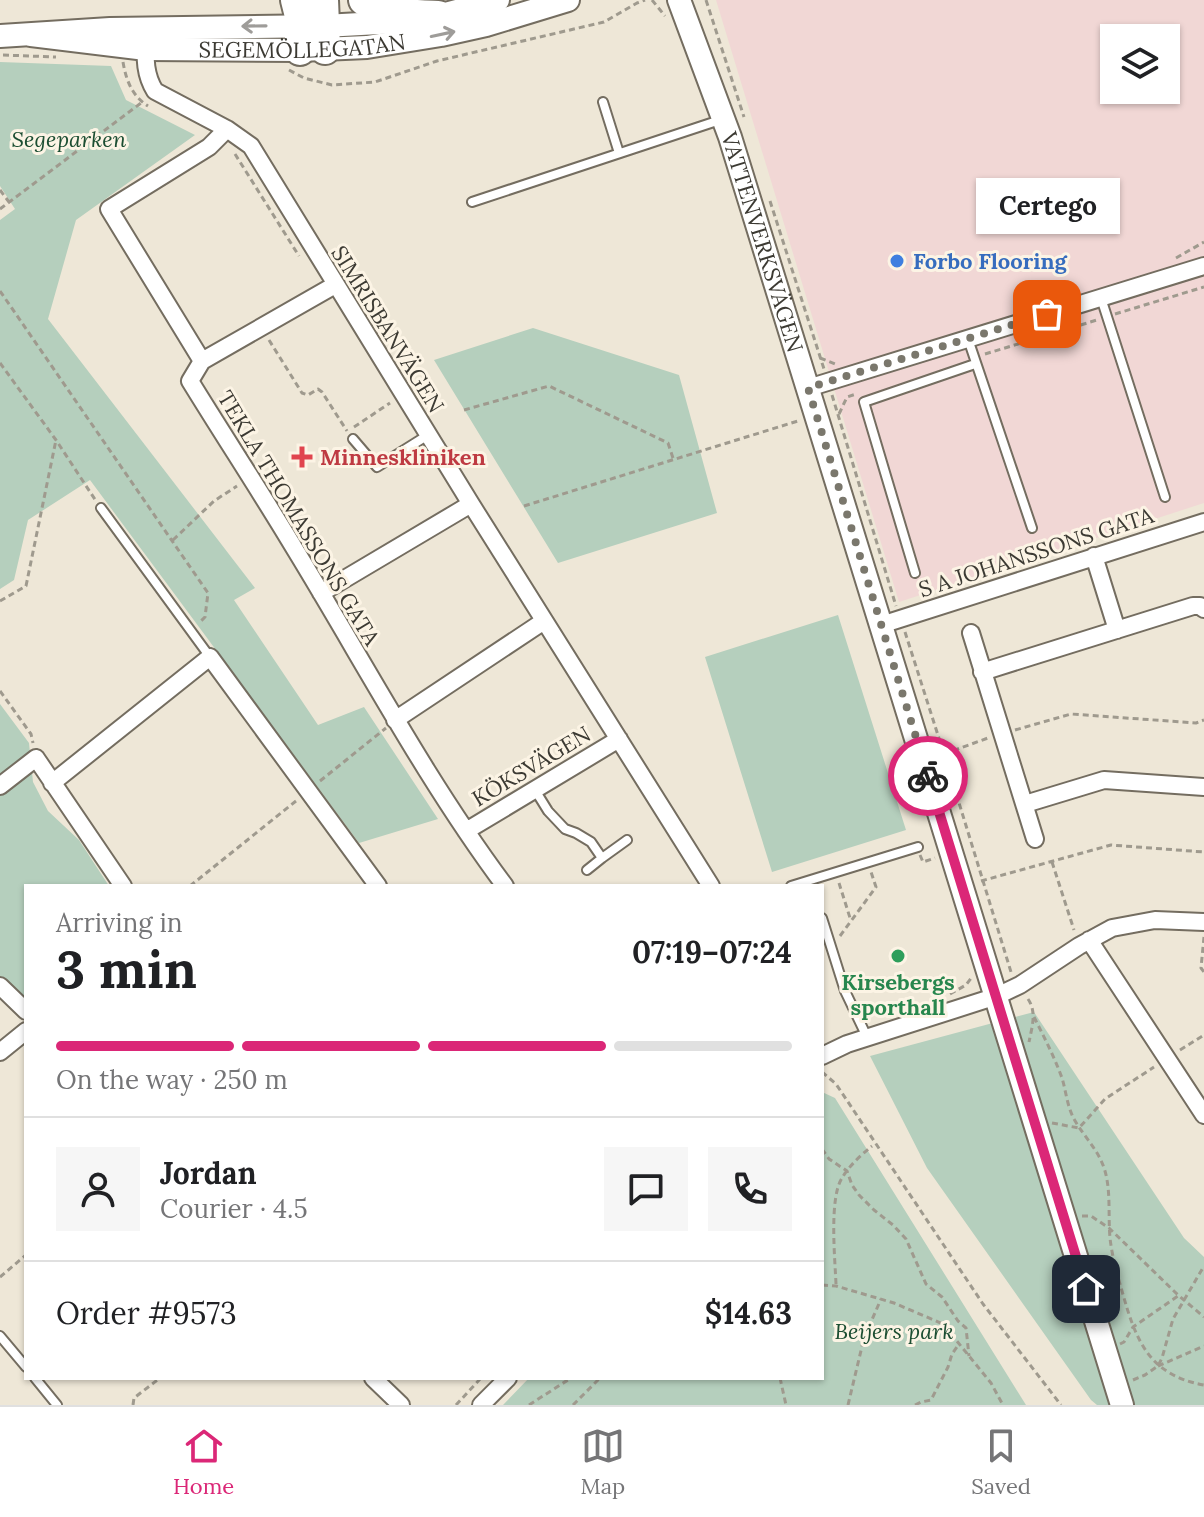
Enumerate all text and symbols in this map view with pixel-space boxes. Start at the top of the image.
one-way arrow [241,18,268,34]
map controls [1100,24,1180,104]
button: layers [1100,24,1180,104]
one-way arrow [430,26,455,41]
street label: SEGEMÖLLEGATAN [198,27,407,64]
park label: Segeparken [12,125,127,153]
street label: VATTENVERKSVÄGEN [715,127,810,355]
callout: Certego [975,178,1119,234]
text: Certego [999,189,1097,222]
street label: SIMRISBANVÄGEN [325,240,451,418]
place label: Forbo Flooring [913,247,1068,275]
marker: Forbo Flooring [888,252,906,270]
pin [1013,280,1081,348]
icon: bag [1025,292,1069,336]
street label: TEKLA THOMASSONS GATA [212,385,387,652]
place label: Minneskliniken [320,443,486,471]
marker: Minneskliniken [291,446,313,468]
street label: S A JOHANSSONS GATA [915,500,1158,603]
street label: KÖKSVÄGEN [467,720,595,812]
courier [888,736,968,816]
icon: bike [906,754,950,798]
text: Arriving in [56,906,183,939]
text: 07:19–07:24 [632,933,792,971]
text: 3 min [56,936,197,1002]
marker: Kirsebergs sporthall [889,947,907,965]
place label: Kirsebergs sporthall [841,968,955,1021]
text: On the way · 250 m [56,1063,288,1096]
button: person [56,1147,140,1231]
button: chat [604,1147,688,1231]
button: phone [708,1147,792,1231]
text: Jordan [160,1154,257,1192]
text: Courier · 4.5 [160,1192,308,1225]
pin [1052,1255,1120,1323]
icon: home [1064,1267,1108,1311]
text: Order #9573 [56,1294,237,1332]
text: $14.63 [705,1294,792,1332]
park label: Beijers park [834,1317,954,1345]
tab: Home [173,1424,234,1500]
tab: Map [580,1424,625,1500]
tab: Saved [971,1424,1031,1500]

